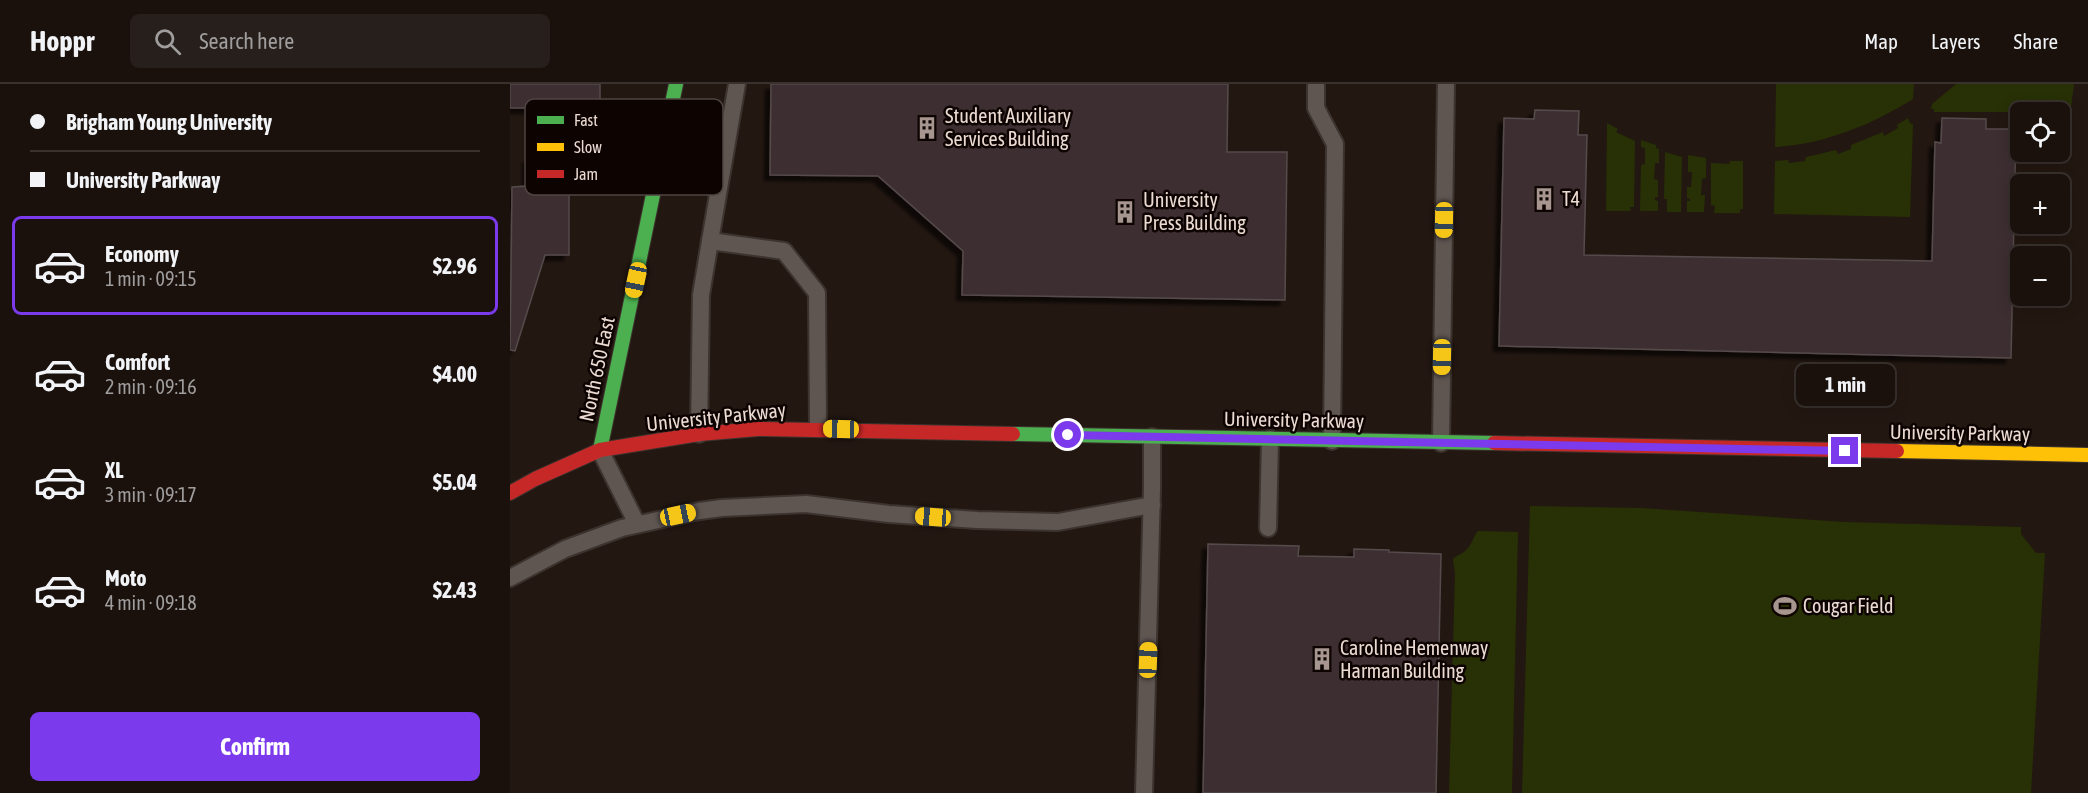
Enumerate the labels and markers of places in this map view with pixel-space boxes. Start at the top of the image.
place label: Student Auxiliary Services Building [945,104,1071,150]
building icon: Student Auxiliary Services Building [914,115,940,141]
building icon: T4 [1531,186,1557,212]
place label: T4 [1562,187,1580,210]
place label: University Press Building [1143,188,1246,234]
building icon: University Press Building [1112,199,1138,225]
sports icon: Cougar Field [1772,593,1798,619]
place label: Cougar Field [1803,594,1894,617]
place label: Caroline Hemenway Harman Building [1340,636,1488,682]
building icon: Caroline Hemenway Harman Building [1309,646,1335,672]

